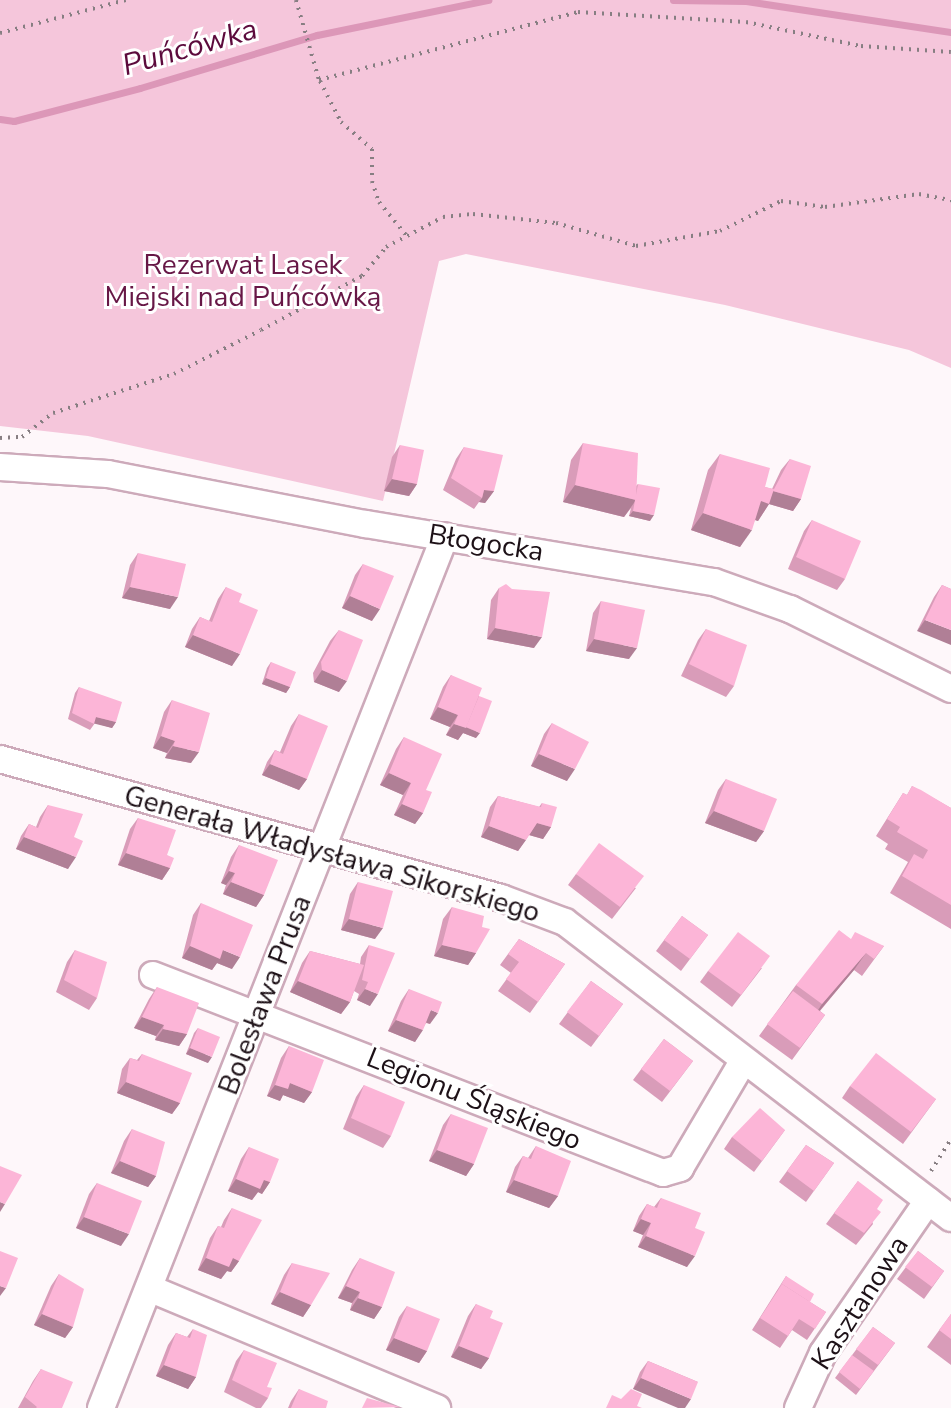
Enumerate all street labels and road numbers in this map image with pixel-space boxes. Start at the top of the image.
street label: Błogocka [426,517,546,569]
street label: Generała Władysława Sikorskiego [120,778,544,930]
street label: Bolesława Prusa [212,891,318,1099]
street label: Legionu Śląskiego [362,1041,586,1157]
street label: Kasztanowa [804,1230,916,1376]

